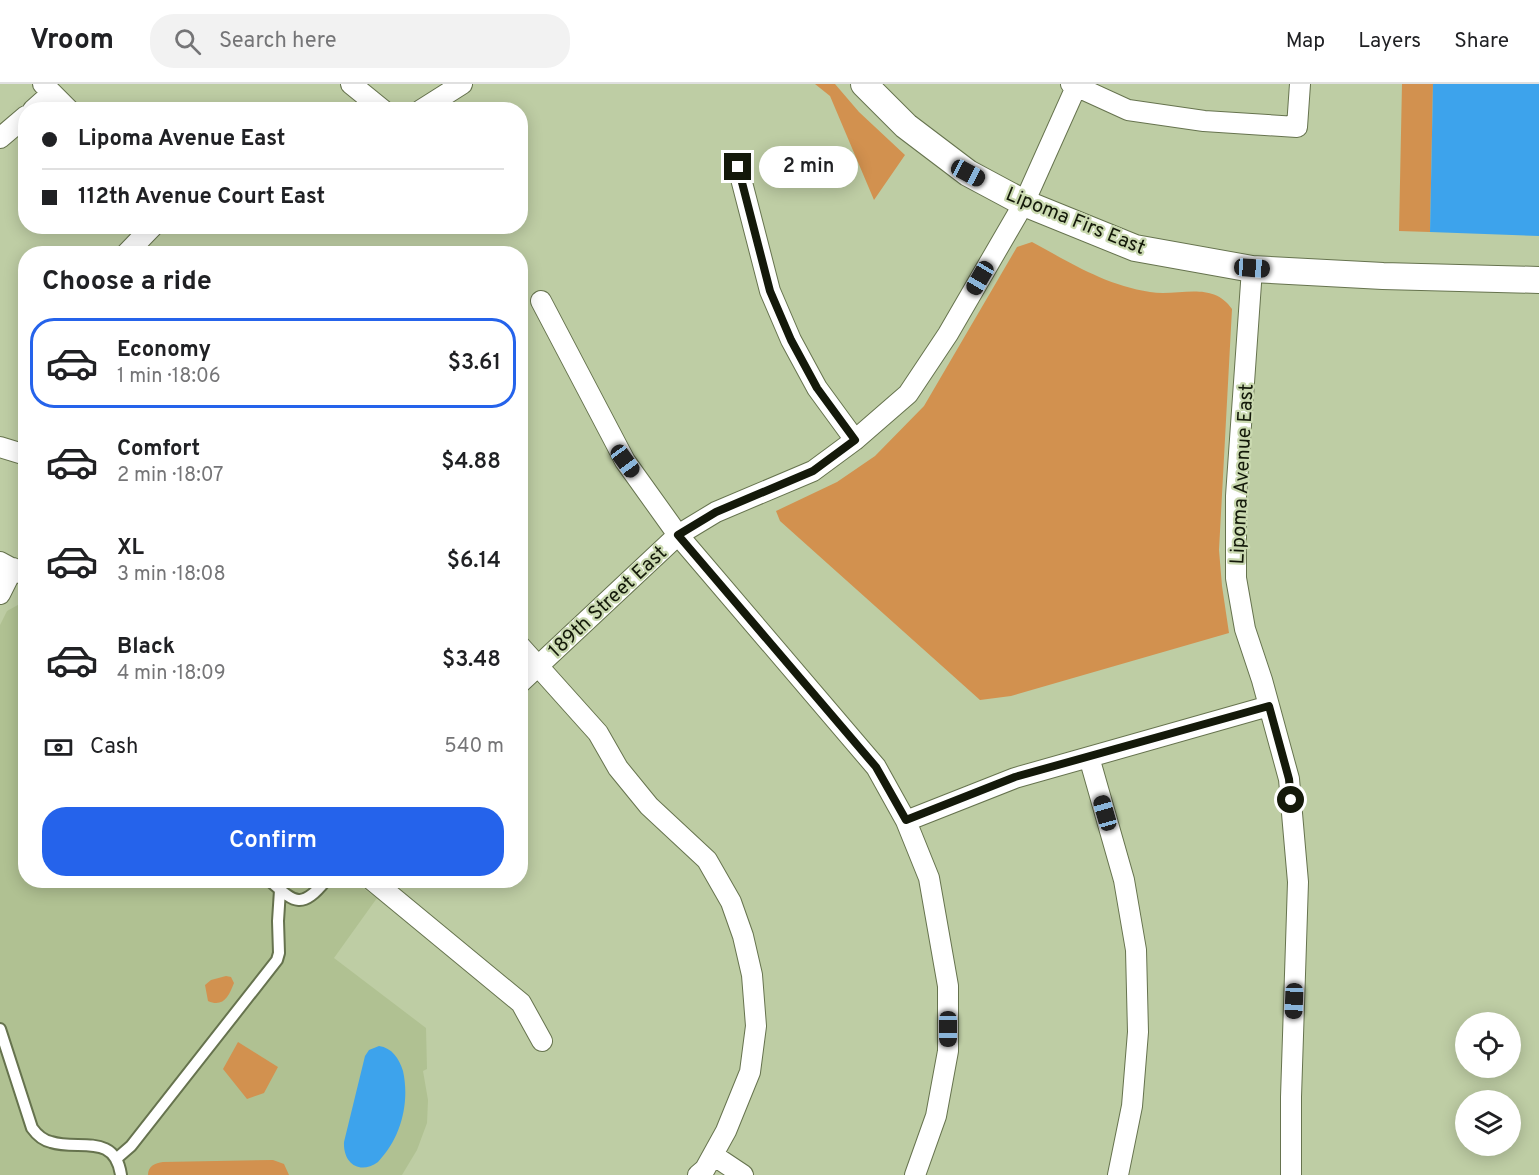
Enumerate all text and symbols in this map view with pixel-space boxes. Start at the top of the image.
search box [150,14,570,68]
text: Vroom [30,23,114,59]
icon: search [171,25,204,58]
text: Search here [219,28,337,55]
text: Map [1286,28,1325,55]
text: Layers [1358,28,1421,55]
text: Share [1454,28,1509,55]
text: Lipoma Avenue East [78,126,285,153]
callout: 2 min [759,146,858,188]
route end [724,153,751,180]
text: 2 min [783,154,834,180]
car [948,157,988,189]
street label: Lipoma Firs East [1002,182,1149,262]
text: 112th Avenue Court East [78,184,325,211]
car [963,258,997,298]
car [1233,258,1271,278]
text: Choose a ride [42,265,212,299]
icon: car [45,336,99,390]
text: Economy [117,337,211,364]
text: $3.61 [448,350,501,377]
text: 1 min · 18:06 [117,364,221,390]
street label: Lipoma Avenue East [1225,383,1261,565]
icon: car [45,435,99,489]
text: Comfort [117,436,200,463]
car [607,441,643,481]
text: $4.88 [441,449,501,476]
text: 2 min · 18:07 [117,463,223,489]
icon: car [45,534,99,588]
text: XL [117,535,144,562]
street label: 189th Street East [543,541,673,664]
text: $6.14 [447,548,501,575]
text: 3 min · 18:08 [117,562,226,588]
icon: car [45,633,99,687]
text: Black [117,634,175,661]
text: $3.48 [442,647,501,674]
text: 4 min · 18:09 [117,661,226,687]
icon: cash [42,731,75,764]
text: Cash [90,734,139,761]
text: 540 m [444,734,504,760]
route start [1277,786,1304,813]
car [1091,793,1119,833]
button: Confirm [42,807,504,876]
car [1284,983,1304,1019]
car [939,1011,957,1047]
map controls [1455,1012,1521,1156]
button: locate [1455,1012,1521,1078]
button: layers [1455,1090,1521,1156]

